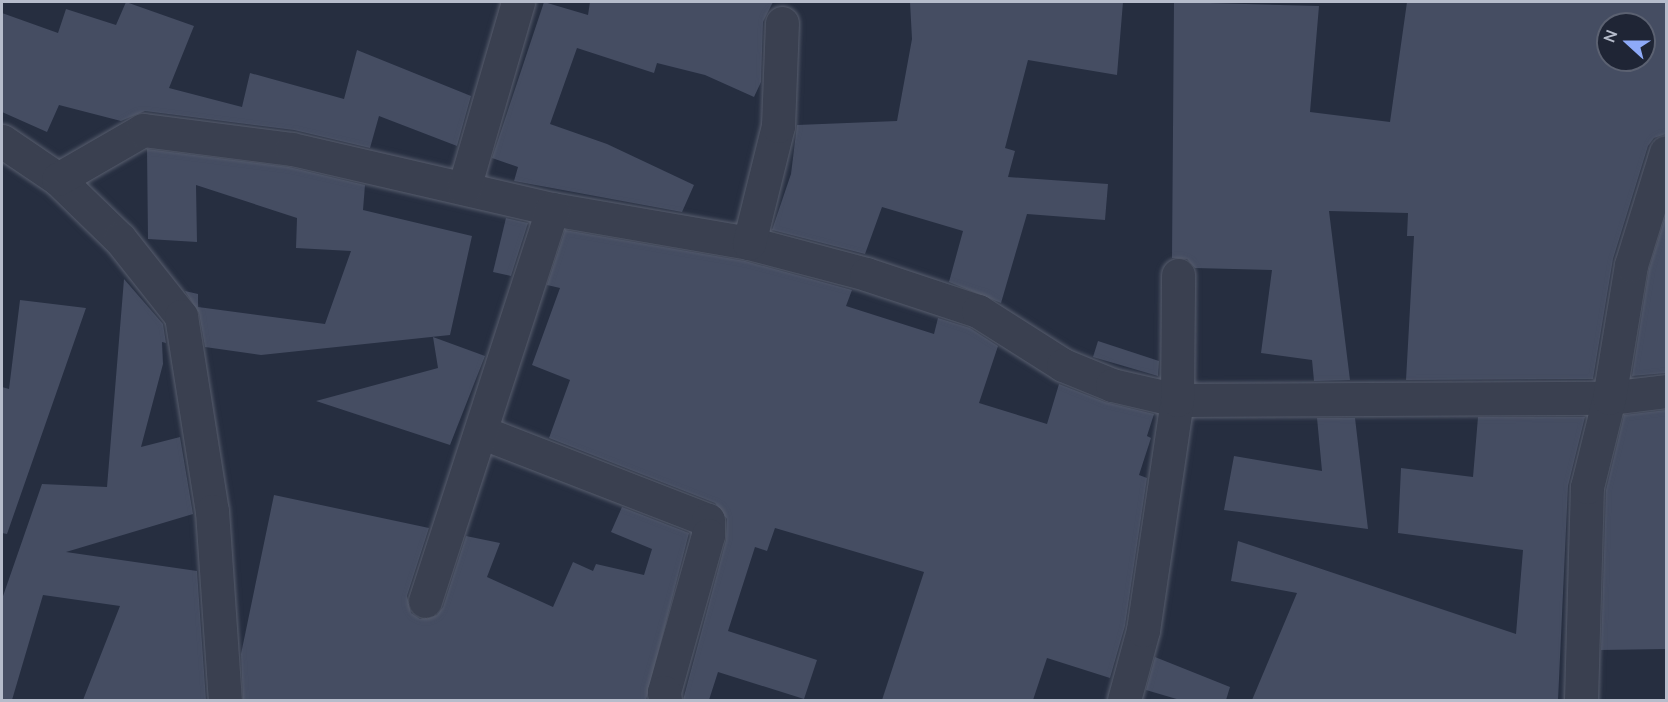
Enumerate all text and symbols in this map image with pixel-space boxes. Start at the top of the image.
north arrow [1596,12,1656,72]
text: N [1599,27,1623,46]

